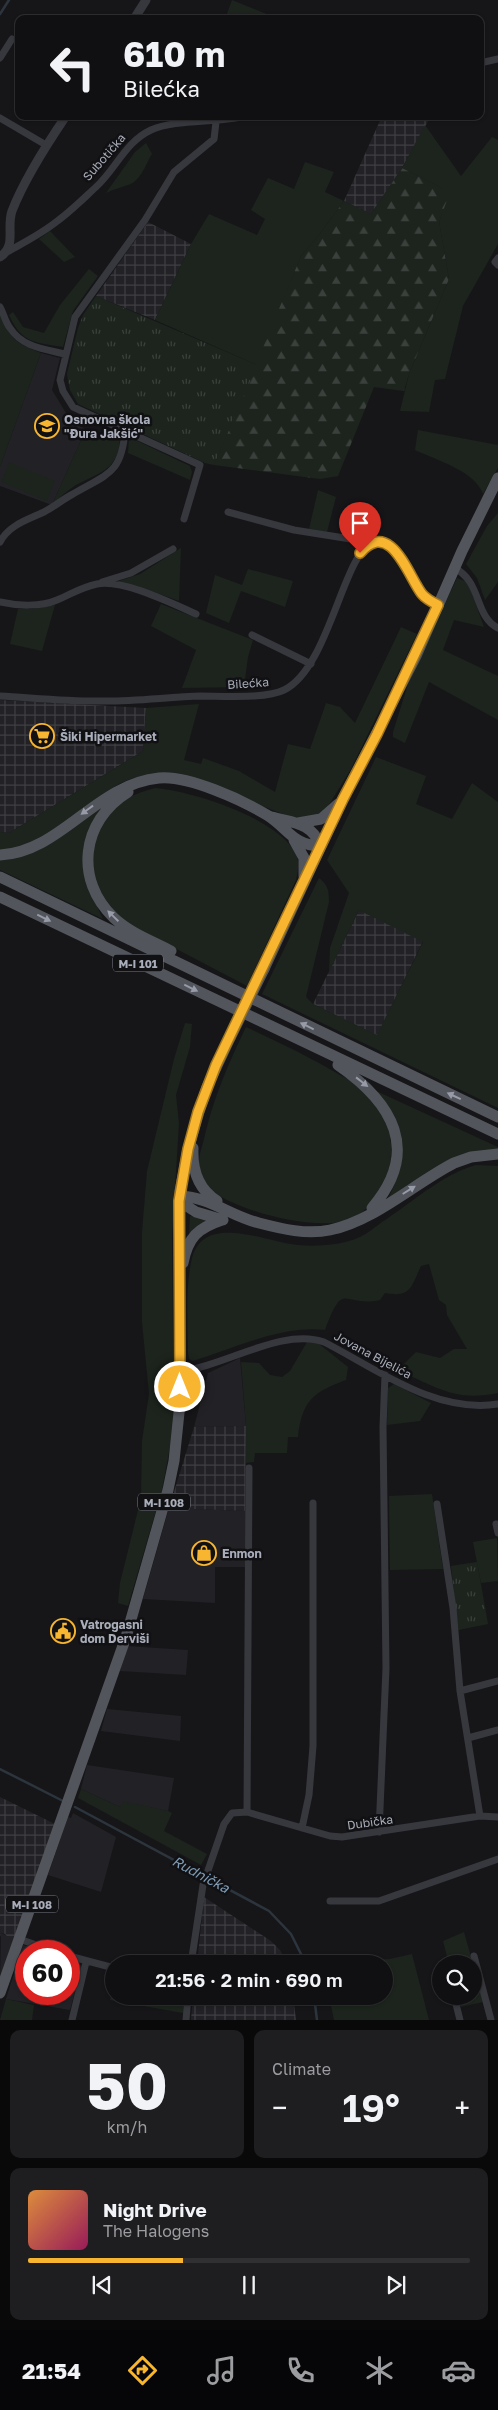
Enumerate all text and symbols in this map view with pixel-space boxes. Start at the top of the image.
text: 610 m [123,33,225,75]
icon: left [40,35,105,100]
text: Bilećka [123,75,200,102]
street label: Subotička [79,130,129,184]
place label: Osnovna škola "Đura Jakšić" [64,412,150,441]
school or university icon: Osnovna škola "Đura Jakšić" [34,413,60,439]
pin [339,502,381,553]
icon: arrive [346,509,374,537]
street label: Bilećka [227,674,269,692]
supermarket icon: Šiki Hipermarket [29,723,55,749]
place label: Šiki Hipermarket [60,729,157,744]
one-way arrow [80,805,94,815]
one-way arrow [108,911,120,923]
one-way arrow [37,914,51,922]
road number: M-I 101 [113,954,163,971]
one-way arrow [183,984,198,992]
one-way arrow [300,1021,314,1029]
one-way arrow [355,1077,368,1088]
one-way arrow [447,1092,461,1100]
one-way arrow [402,1186,415,1195]
street label: Jovana Bijelića [332,1328,414,1382]
position arrow [153,1360,205,1412]
road number: M-I 108 [138,1494,190,1510]
shop icon: Enmon [191,1540,217,1566]
place label: Enmon [222,1546,262,1561]
place label: Vatrogasni dom Derviši [80,1617,149,1646]
public building icon: Vatrogasni dom Derviši [50,1618,76,1644]
street label: Dubička [346,1811,394,1833]
water label: Rudnička [170,1852,233,1897]
road number: M-I 108 [6,1896,58,1912]
speed limit sign: 60 [15,1940,80,2005]
map controls [432,1955,482,2005]
button: search [432,1955,482,2005]
text: 21:56 · 2 min · 690 m [155,1968,343,1991]
text: 50 [86,2045,168,2123]
text: Climate [272,2059,331,2079]
text: 19° [342,2085,400,2130]
text: − [272,2091,287,2124]
text: + [455,2091,470,2124]
text: km/h [107,2117,147,2137]
text: Night Drive [103,2198,207,2221]
text: The Halogens [103,2221,209,2241]
icon: previous [88,2271,116,2299]
icon: pause [235,2271,263,2299]
icon: next [382,2271,410,2299]
icon: directions [125,2353,160,2388]
icon: music [204,2353,239,2388]
icon: phone [283,2353,318,2388]
icon: climate [362,2353,397,2388]
icon: car [441,2353,476,2388]
text: 21:54 [22,2357,81,2384]

